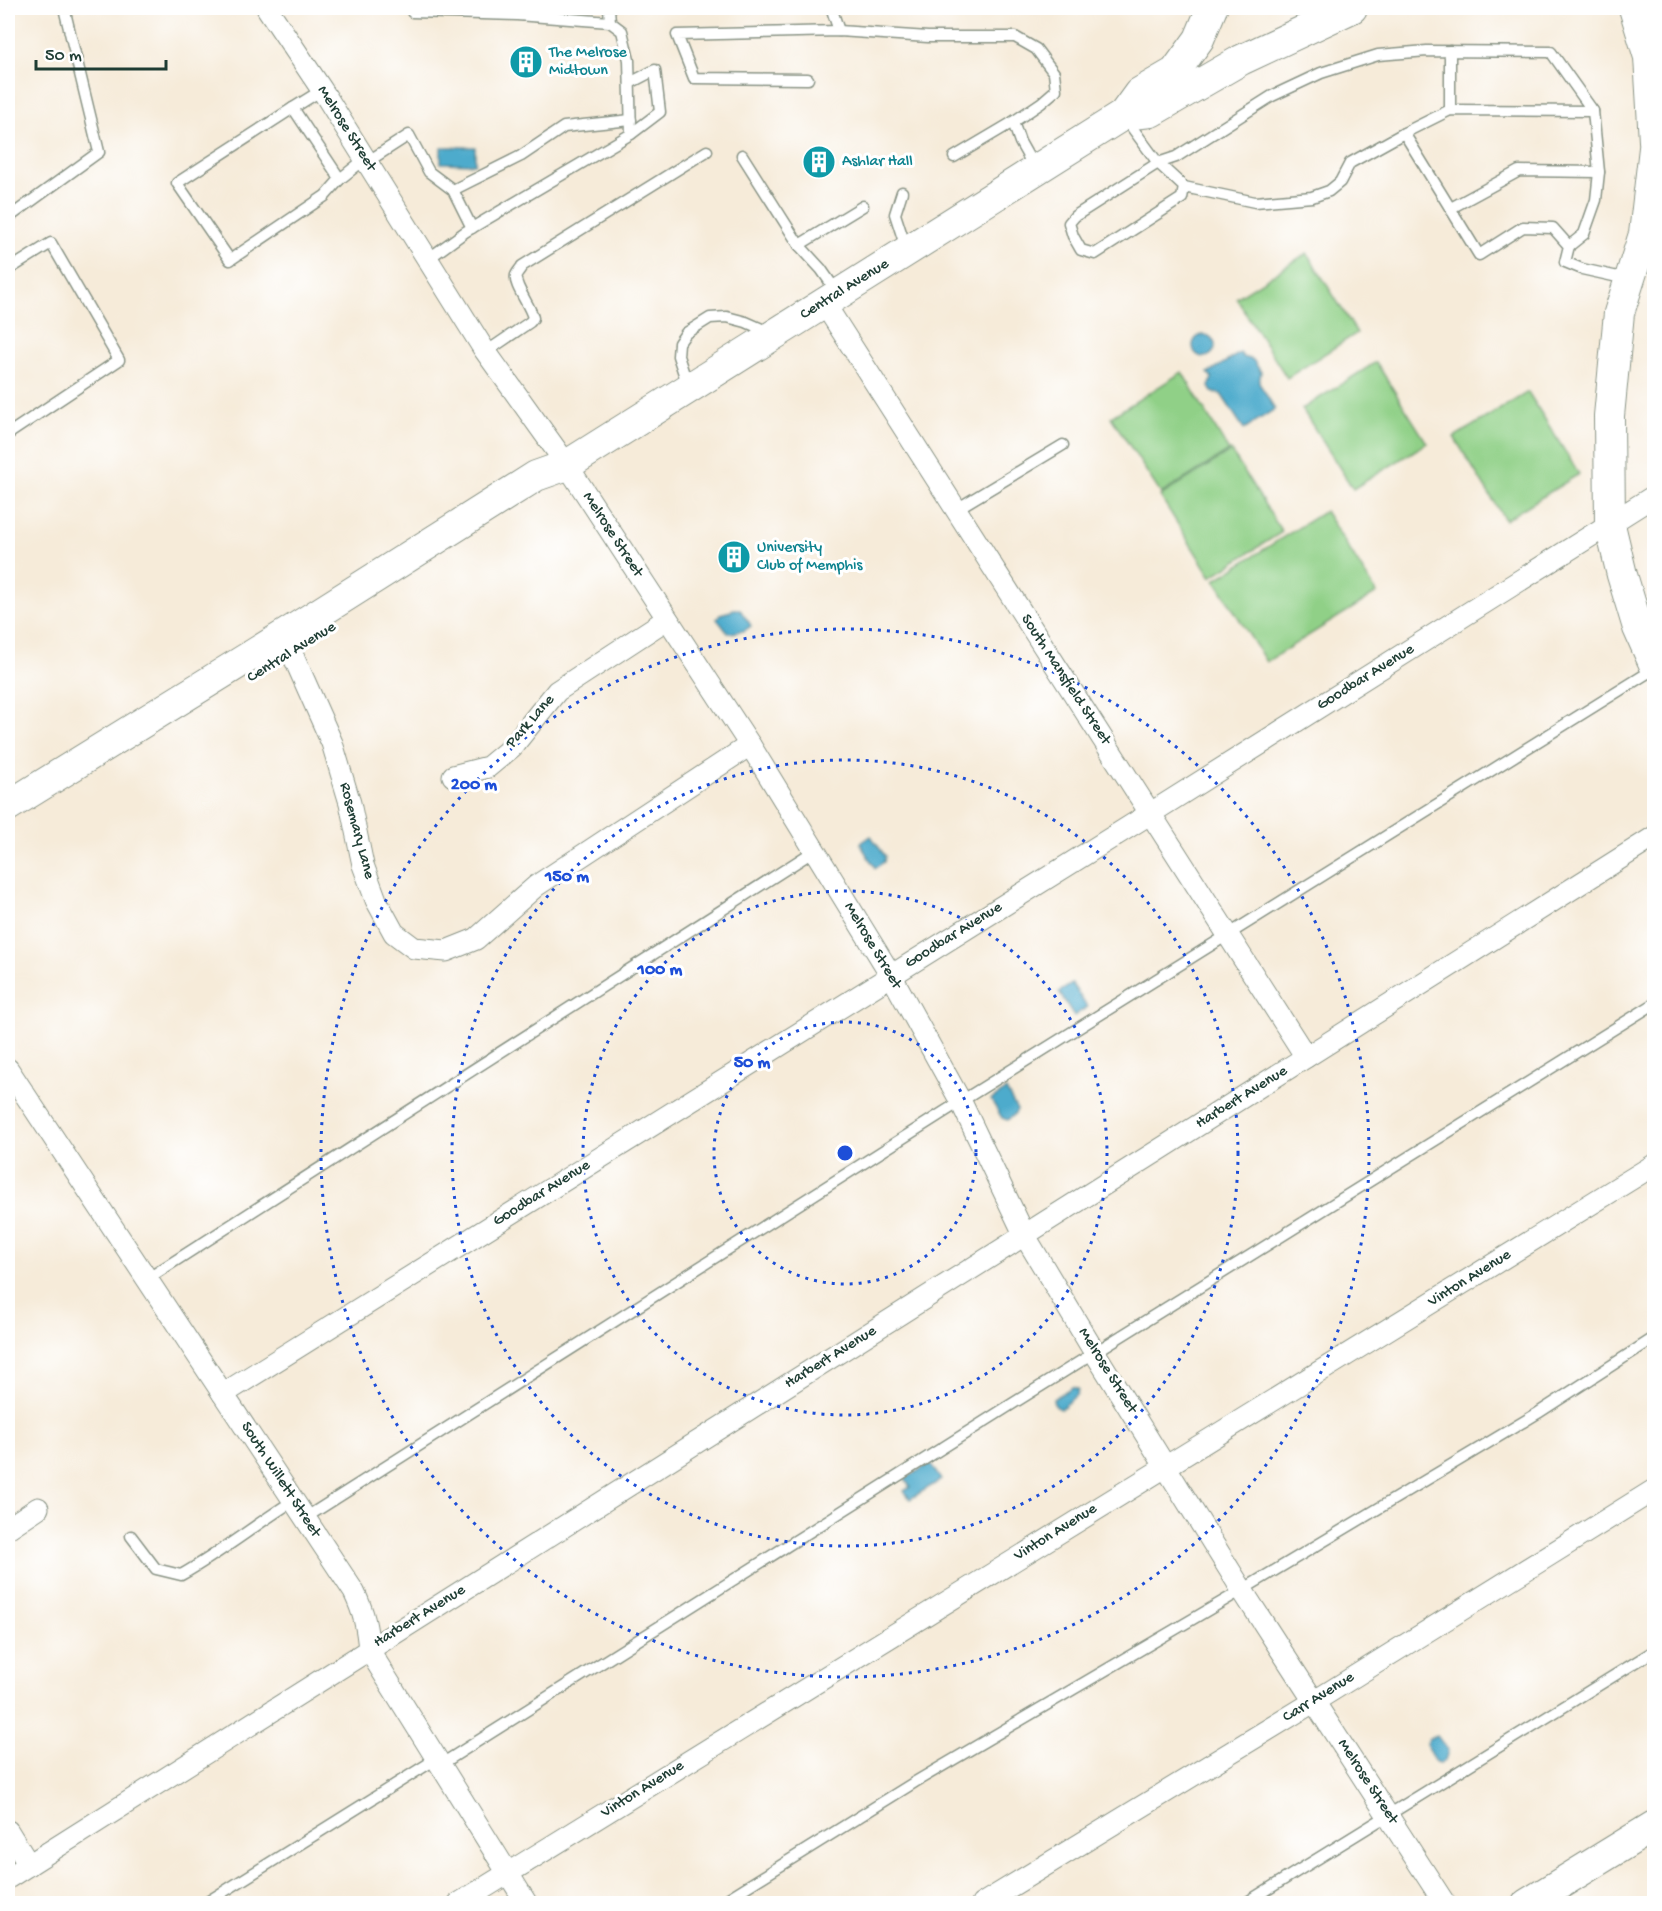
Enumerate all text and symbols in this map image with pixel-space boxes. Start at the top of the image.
scale bar [36,33,166,71]
building icon: The Melrose Midtown [508,44,544,80]
place label: The Melrose Midtown [548,44,628,81]
text: 50 m [45,46,82,67]
street label: Melrose Street [312,83,381,177]
building icon: Ashlar Hall [801,144,837,180]
place label: Ashlar Hall [842,153,913,172]
street label: Central Avenue [797,255,894,325]
street label: Melrose Street [577,489,647,582]
building icon: University Club of Memphis [716,539,752,575]
place label: University Club of Memphis [757,539,864,576]
street label: South Mansfield Street [1016,611,1115,750]
street label: Central Avenue [244,618,341,688]
street label: Goodbar Avenue [1314,640,1419,715]
street label: Park Lane [502,691,560,753]
text: 200 m [451,775,497,796]
street label: Rosemary Lane [334,781,378,882]
text: 150 m [544,867,589,888]
street label: Goodbar Avenue [902,898,1007,973]
street label: Melrose Street [839,899,906,994]
text: 100 m [637,960,683,981]
text: 50 m [734,1053,771,1074]
street label: Harbert Avenue [1193,1062,1292,1134]
centre of rings [835,1143,855,1163]
street label: Goodbar Avenue [490,1156,595,1231]
street label: Vinton Avenue [1424,1246,1516,1313]
street label: Harbert Avenue [782,1322,881,1394]
street label: Melrose Street [1073,1325,1142,1419]
street label: South Willett Street [236,1419,325,1543]
street label: Vinton Avenue [1010,1500,1102,1567]
street label: Harbert Avenue [371,1581,470,1653]
street label: Carr Avenue [1280,1668,1359,1727]
street label: Melrose Street [1332,1736,1402,1829]
street label: Vinton Avenue [597,1757,689,1824]

